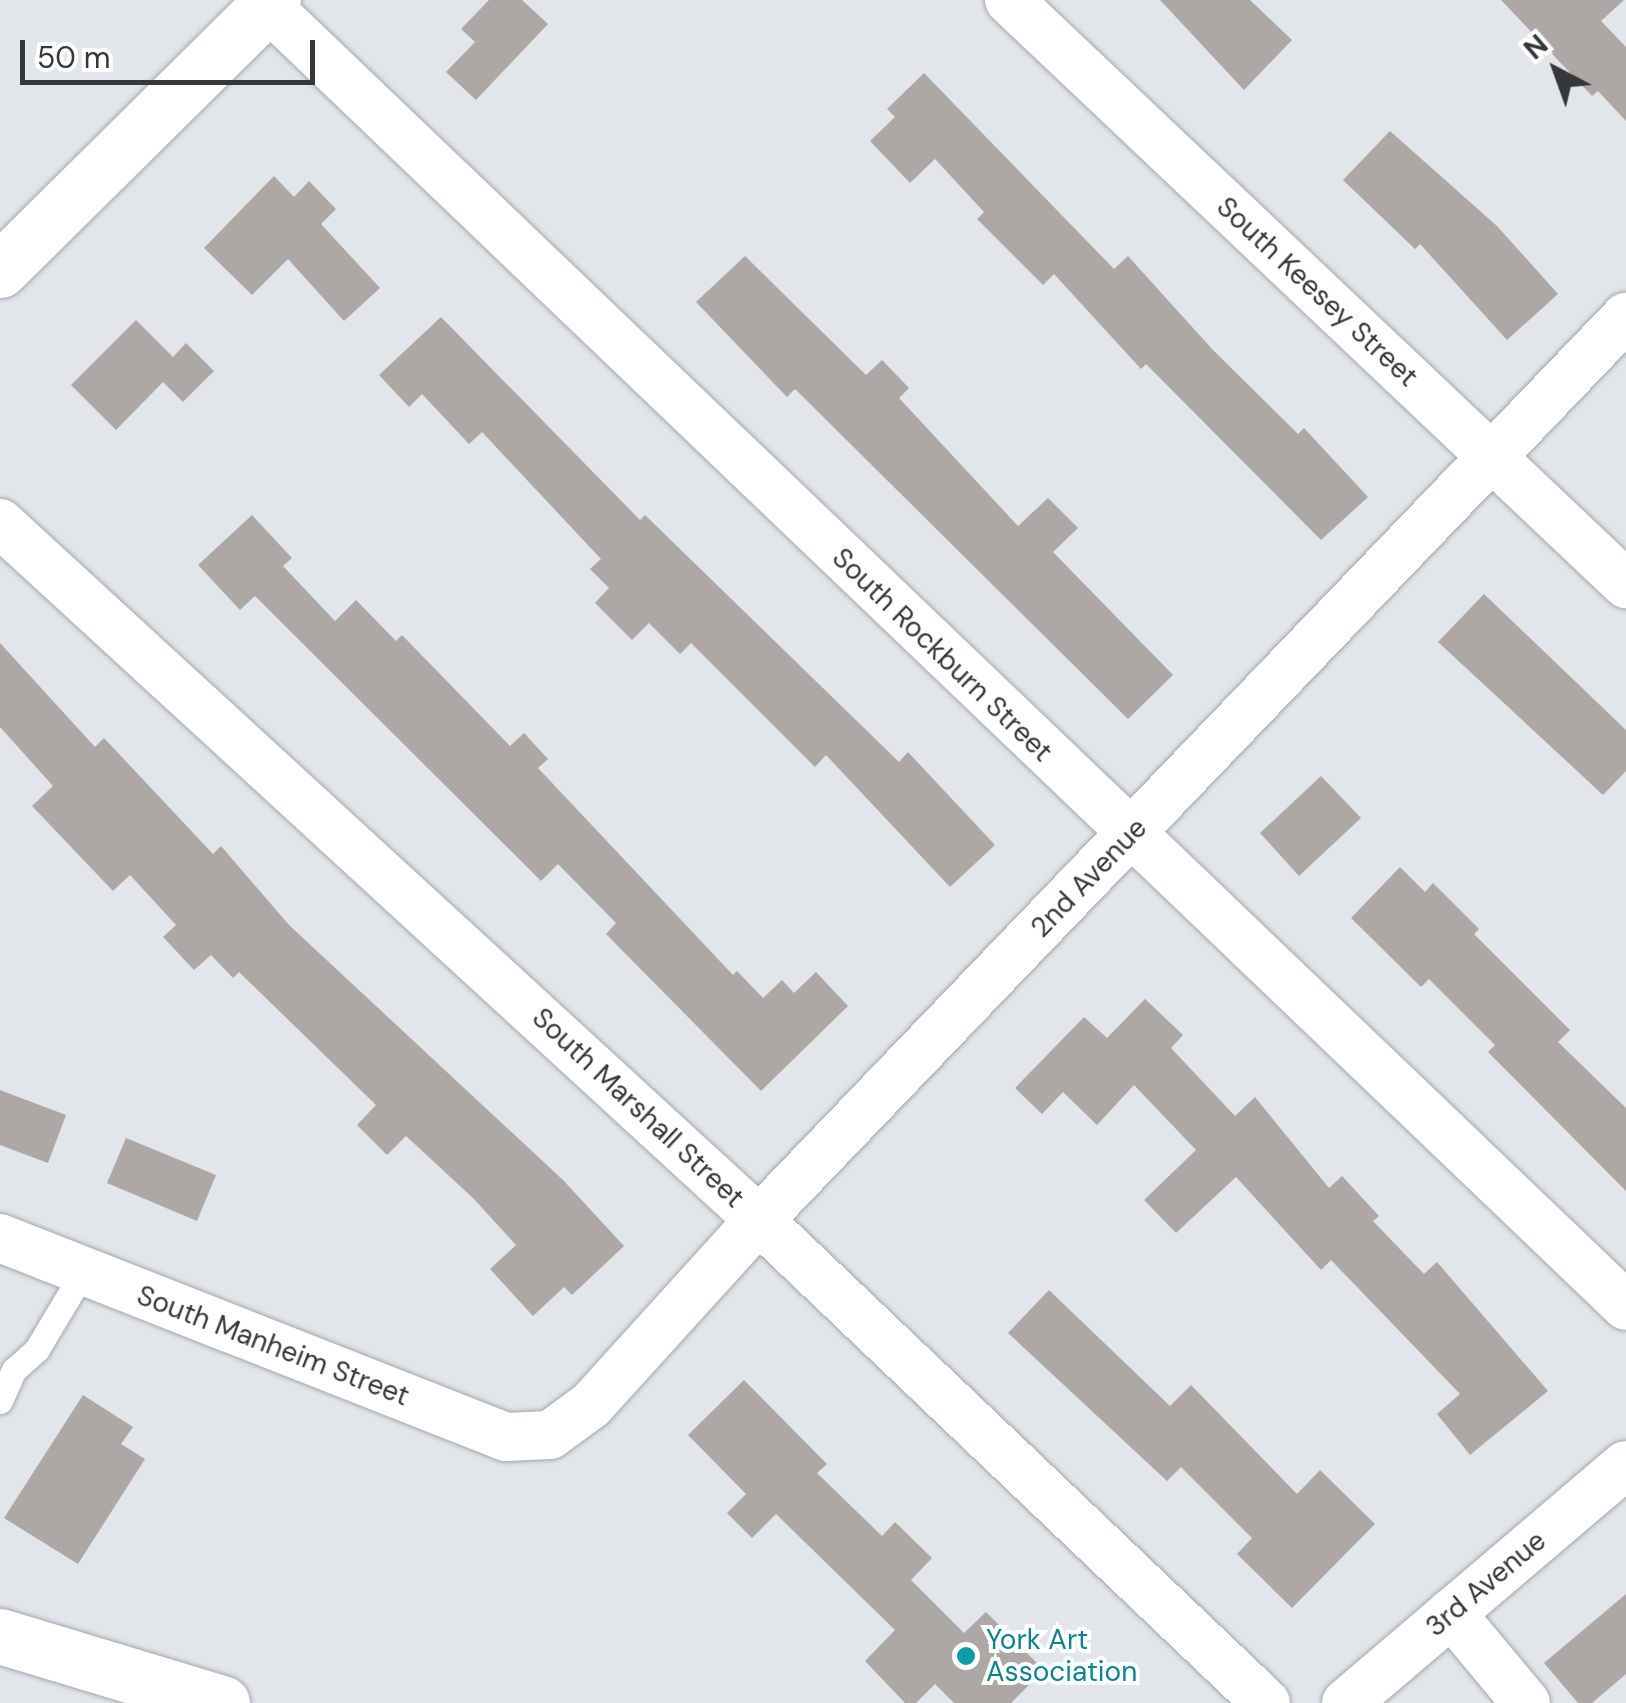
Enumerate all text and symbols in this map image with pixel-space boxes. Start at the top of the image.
scale bar [25,20,320,82]
north arrow [1506,20,1606,120]
text: N [1516,26,1556,68]
text: 50 m [37,38,111,77]
street label: South Keesey Street [1210,190,1424,394]
street label: South Rockburn Street [825,541,1059,769]
street label: 2nd Avenue [1024,812,1154,944]
street label: South Marshall Street [525,1001,751,1215]
street label: South Manheim Street [132,1279,414,1413]
street label: 3rd Avenue [1419,1524,1553,1644]
place label: York Art Association [986,1623,1137,1689]
marker: York Art Association [955,1645,977,1667]

